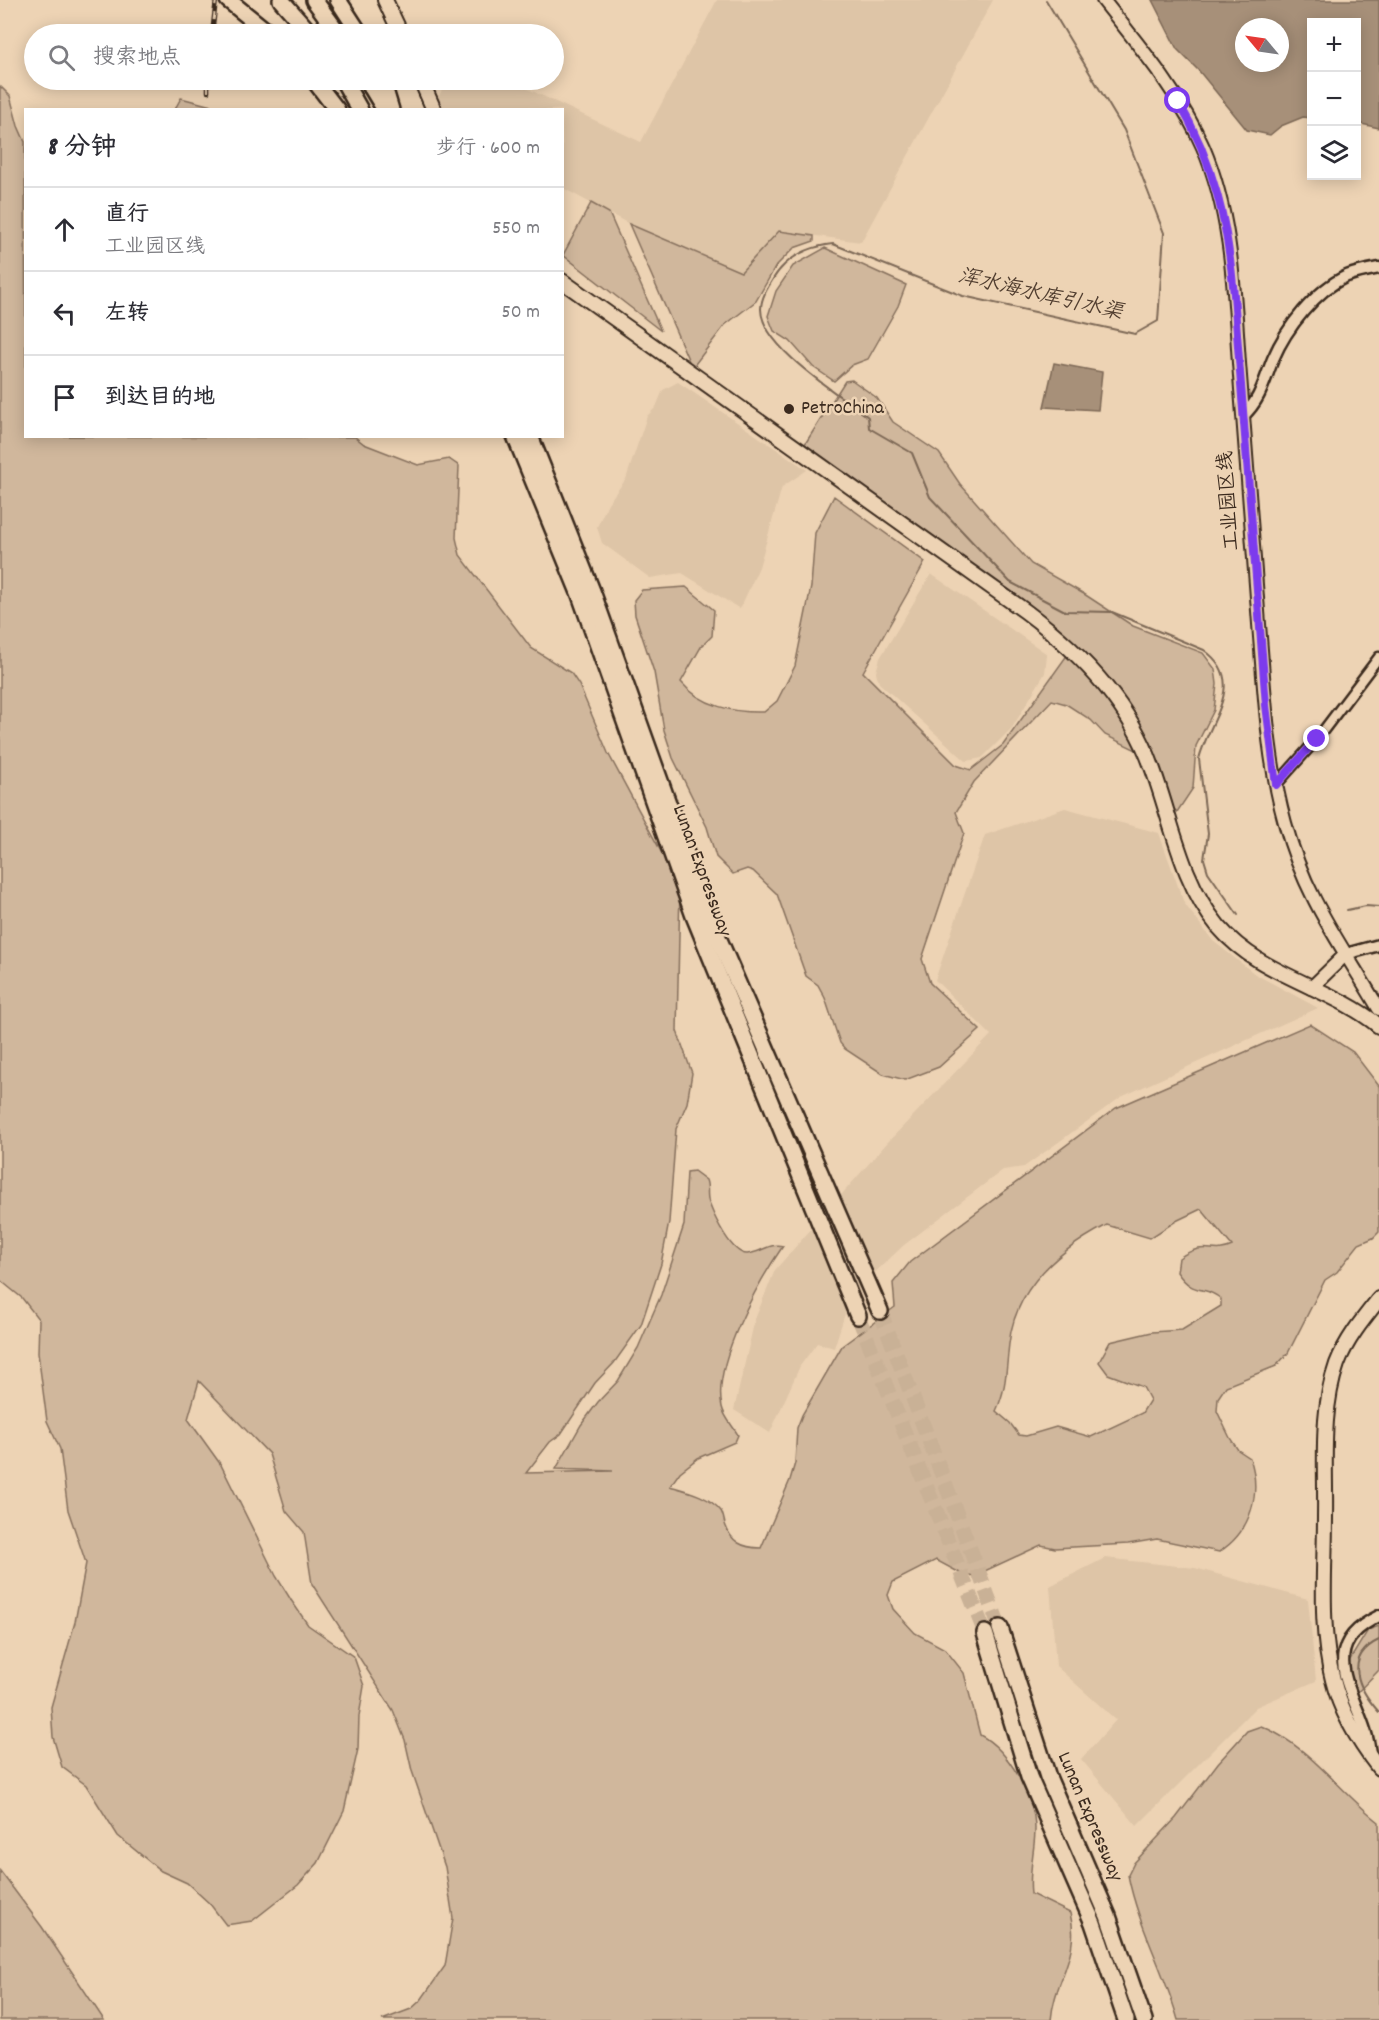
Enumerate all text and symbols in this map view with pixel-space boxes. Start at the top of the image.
north arrow [1235,18,1289,72]
map controls [1307,18,1361,180]
button: + [1307,18,1361,72]
search box [24,24,564,90]
icon: search [45,41,78,74]
text: 搜索地点 [93,43,181,74]
button: − [1307,72,1361,126]
route start [1164,87,1190,113]
button: layers [1307,126,1361,180]
text: 8 分钟 [48,130,116,167]
text: 步行 · 600 m [436,135,540,163]
text: 直行 [105,200,149,231]
icon: ahead [48,213,81,246]
text: 550 m [492,215,540,243]
text: 工业园区线 [105,234,205,262]
water label: 浑水海水库引水渠 [955,262,1127,330]
icon: left [48,297,81,330]
text: 左转 [105,299,149,330]
text: 50 m [502,299,540,327]
icon: arrive [48,381,81,414]
text: 到达目的地 [105,383,215,414]
place label: PetroChina [801,395,885,423]
marker: PetroChina [782,402,796,416]
street label: 工业园区线 [1213,450,1247,552]
route end [1303,725,1329,751]
street label: Lunan Expressway [664,801,738,942]
street label: Lunan Expressway [1049,1748,1129,1887]

